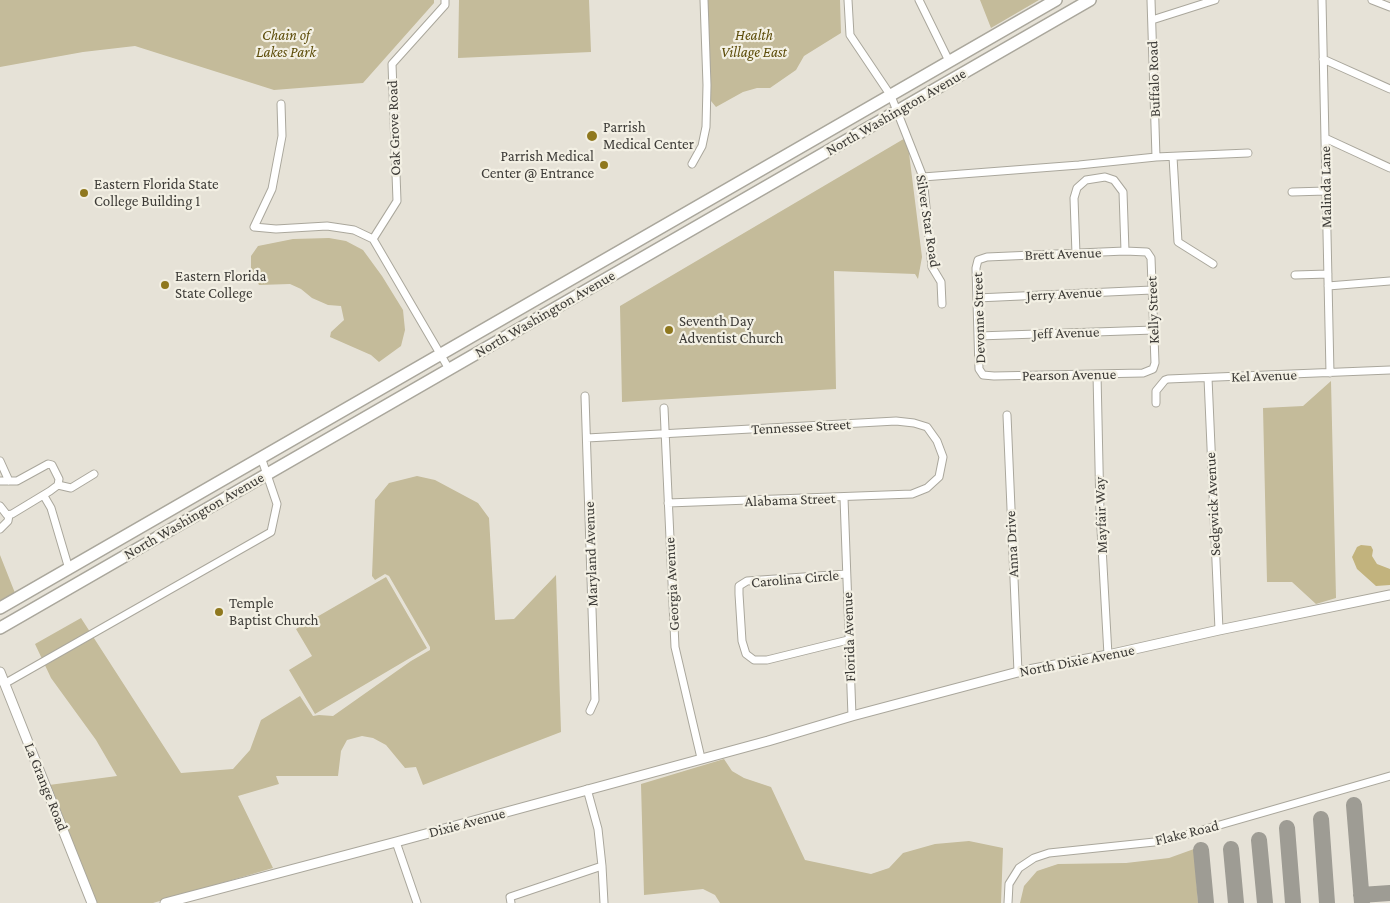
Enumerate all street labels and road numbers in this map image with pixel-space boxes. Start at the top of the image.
street label: Buffalo Road [1144,40,1164,118]
street label: North Washington Avenue [823,64,969,160]
street label: Oak Grove Road [383,80,405,176]
street label: Malinda Lane [1316,146,1336,228]
street label: Silver Star Road [912,173,944,269]
street label: Brett Avenue [1024,244,1102,264]
street label: North Washington Avenue [472,266,618,362]
street label: Devonne Street [968,272,990,364]
street label: Kelly Street [1143,276,1163,344]
street label: Jerry Avenue [1026,283,1102,305]
street label: Jeff Avenue [1032,323,1100,343]
street label: Pearson Avenue [1022,365,1116,385]
street label: Kel Avenue [1231,366,1297,386]
street label: Tennessee Street [751,415,851,439]
street label: Sedgwick Avenue [1201,452,1225,556]
street label: North Washington Avenue [121,468,267,564]
street label: Mayfair Way [1091,476,1111,554]
street label: Alabama Street [744,489,836,511]
street label: Maryland Avenue [580,501,602,607]
street label: Anna Drive [1001,510,1023,578]
street label: Georgia Avenue [661,537,683,631]
street label: Carolina Circle [750,566,840,592]
street label: Florida Avenue [838,592,860,682]
street label: North Dixie Avenue [1018,641,1136,681]
street label: La Grange Road [20,740,72,834]
street label: Dixie Avenue [427,804,507,842]
street label: Flake Road [1153,816,1221,850]

